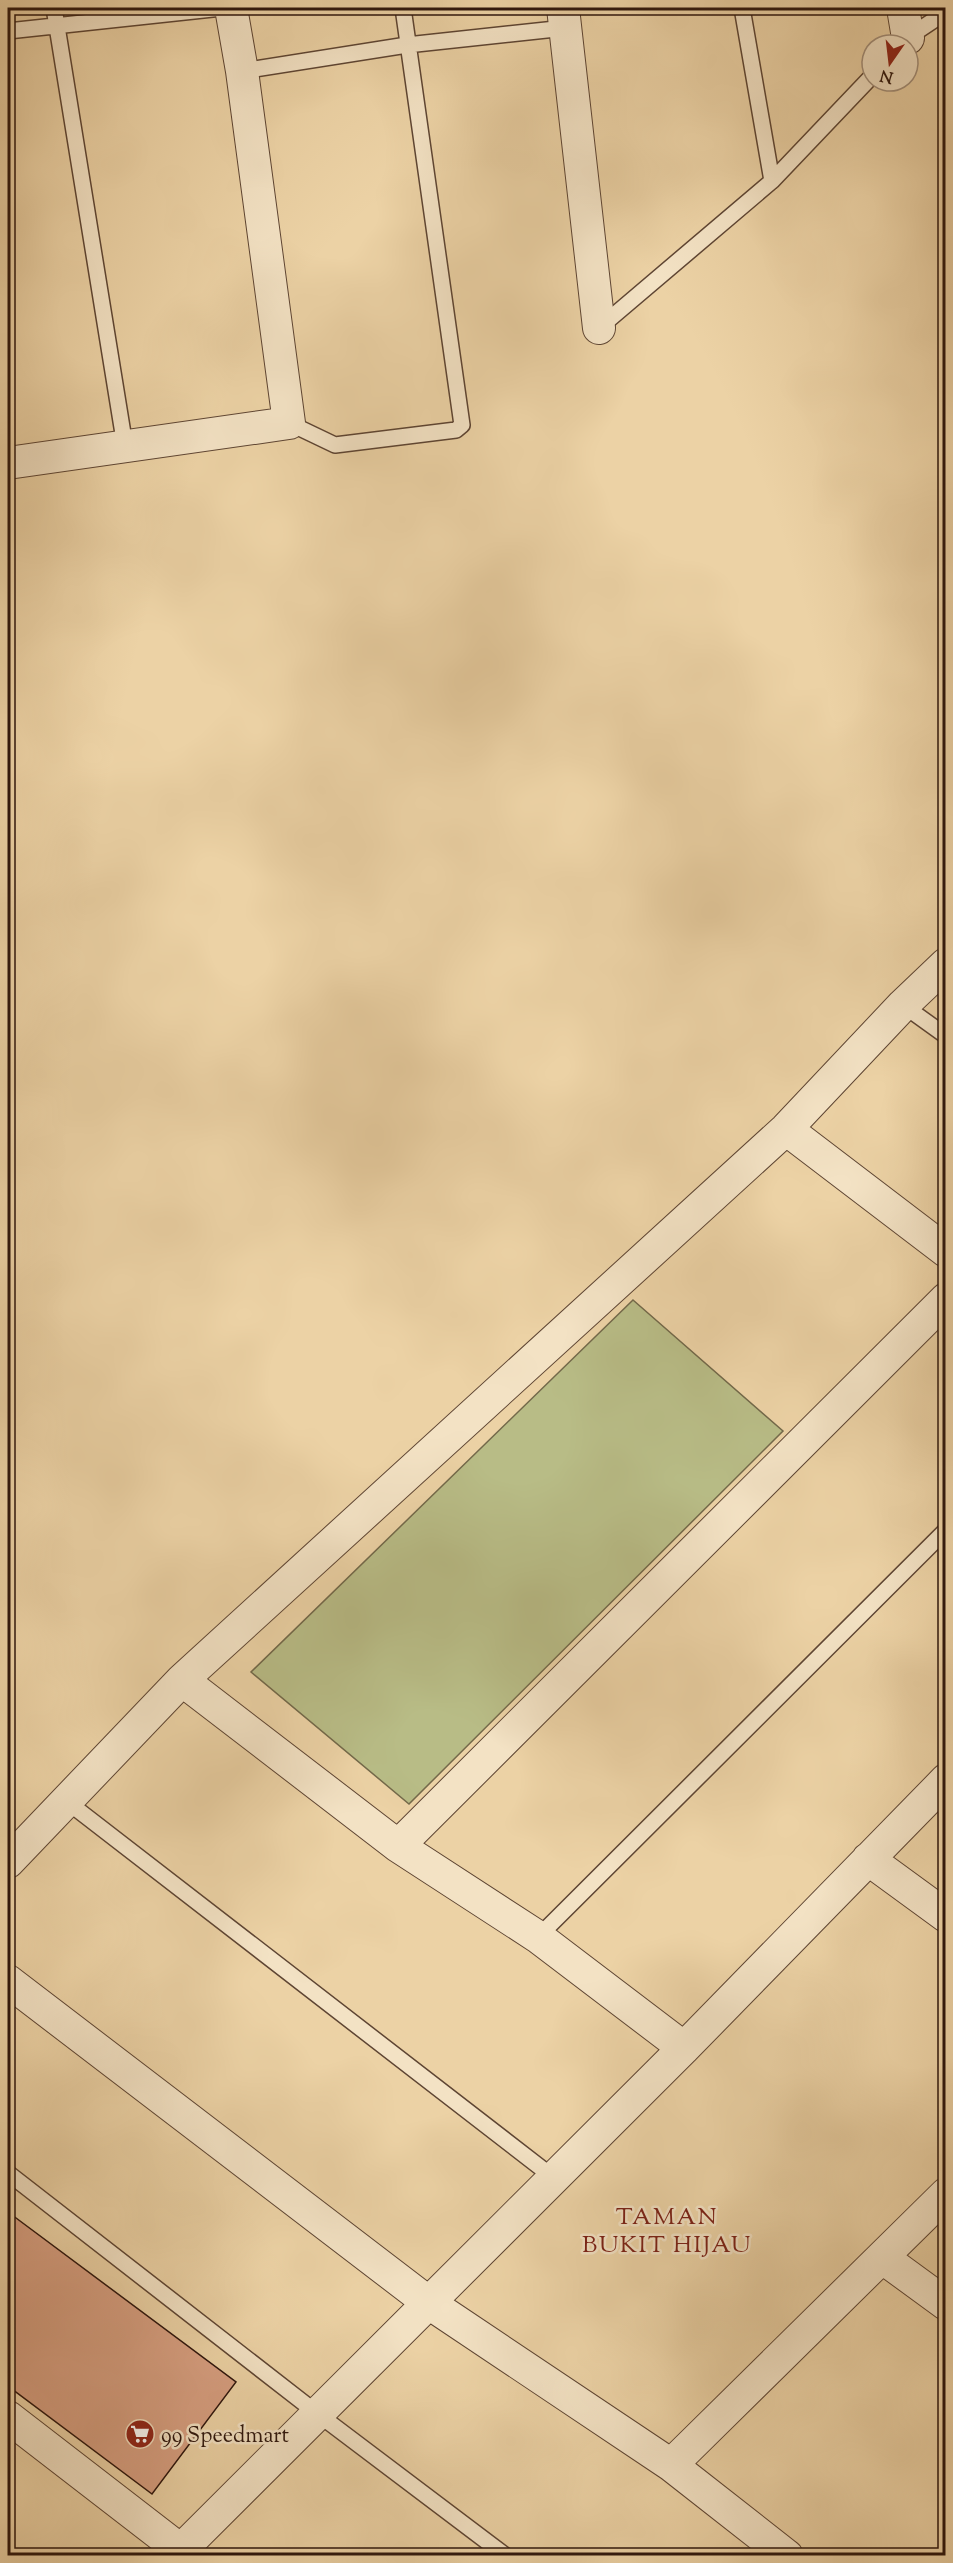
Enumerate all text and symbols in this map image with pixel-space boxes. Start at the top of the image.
north arrow [860,33,920,93]
text: N [878,62,896,88]
district label: TAMAN BUKIT HIJAU [582,2201,752,2263]
supermarket icon: 99 Speedmart [124,2418,156,2450]
place label: 99 Speedmart [161,2421,290,2453]

